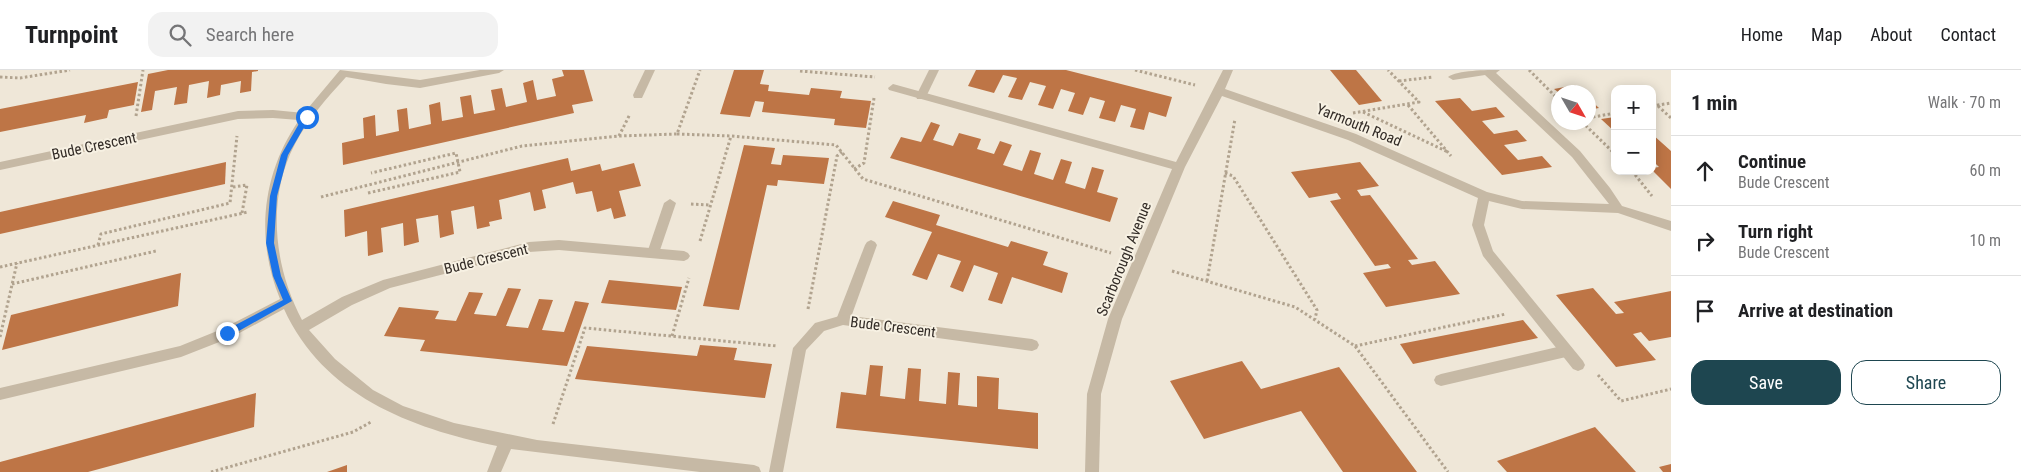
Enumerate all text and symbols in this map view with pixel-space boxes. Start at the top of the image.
search box [148,12,498,57]
text: Turnpoint [25,21,118,49]
icon: search [166,21,194,49]
text: Search here [206,23,294,46]
text: Home [1741,24,1783,45]
text: Map [1811,24,1842,45]
text: About [1870,24,1912,45]
text: Contact [1940,24,1996,45]
north arrow [1551,85,1596,130]
map controls [1611,85,1656,175]
button: + [1611,85,1656,130]
text: 1 min [1691,91,1738,115]
text: Walk · 70 m [1928,93,2001,112]
street label: Yarmouth Road [1314,100,1404,150]
route start [296,106,319,129]
street label: Bude Crescent [50,128,138,164]
button: − [1611,130,1656,175]
text: Continue [1738,150,1806,173]
icon: ahead [1691,157,1719,185]
text: 60 m [1969,161,2001,180]
text: Bude Crescent [1738,173,1830,192]
street label: Scarborough Avenue [1093,199,1155,319]
text: Turn right [1738,220,1813,243]
icon: right [1691,227,1719,255]
text: 10 m [1969,231,2001,250]
street label: Bude Crescent [442,240,530,278]
text: Bude Crescent [1738,243,1830,262]
icon: arrive [1691,297,1719,325]
text: Arrive at destination [1738,299,1893,322]
street label: Bude Crescent [849,313,937,341]
route end [216,322,239,345]
button: Save [1691,360,1841,405]
button: Share [1851,360,2001,405]

